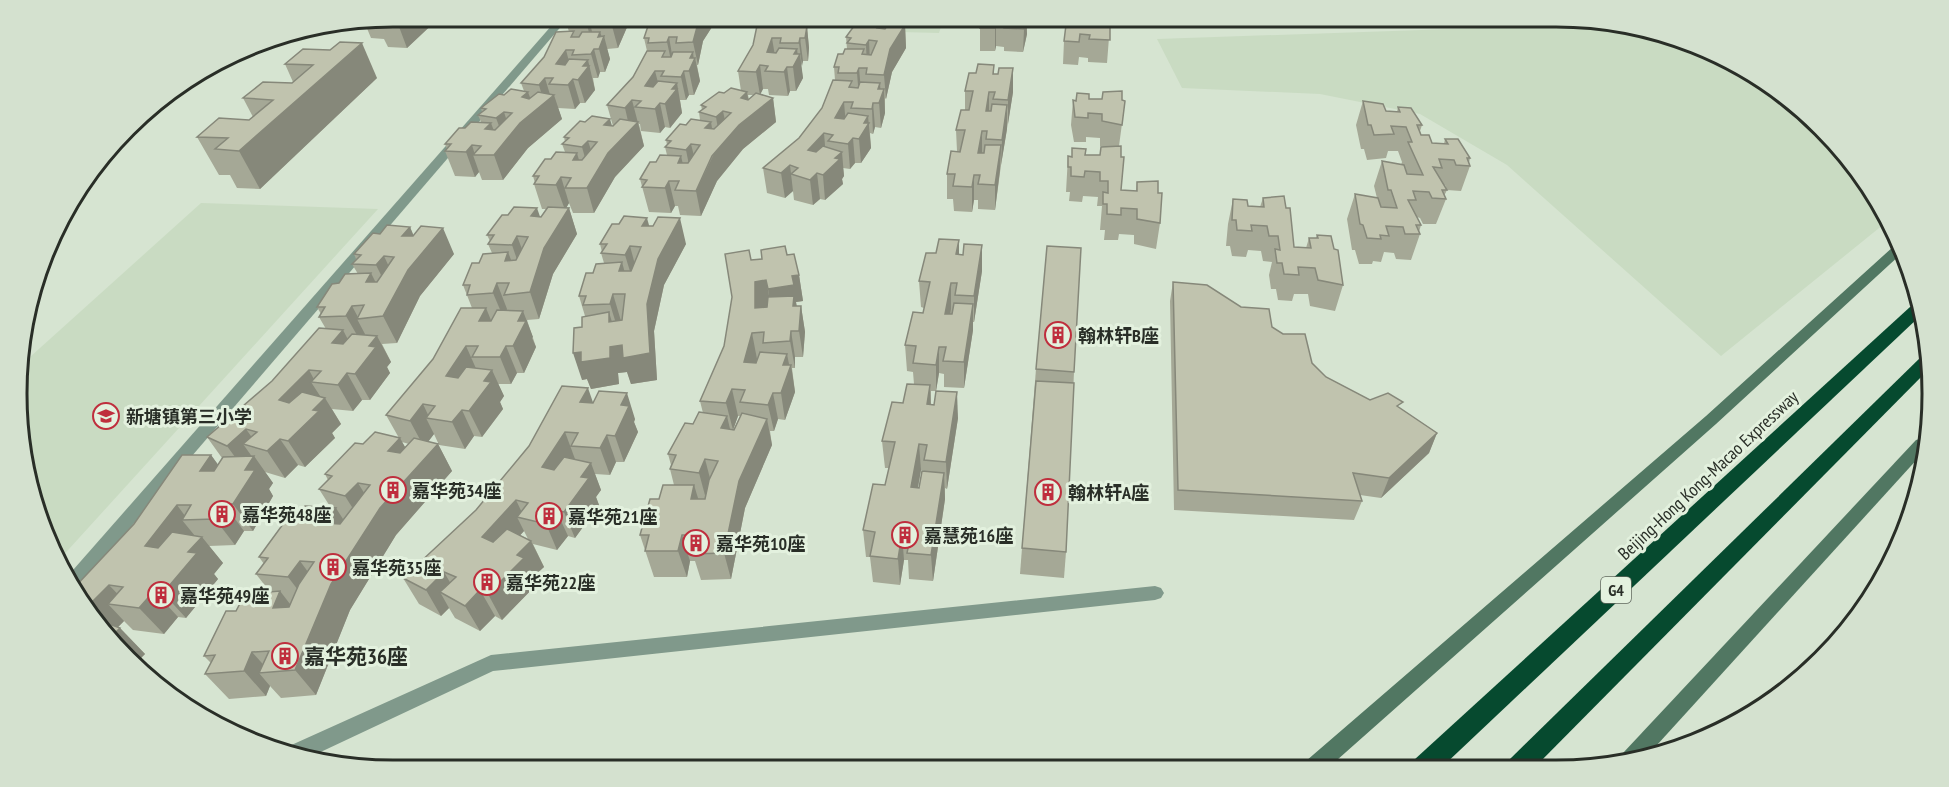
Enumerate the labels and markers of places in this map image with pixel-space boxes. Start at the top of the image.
building icon: 翰林轩B座 [1043,320,1073,350]
place label: 翰林轩B座 [1078,324,1159,347]
school or university icon: 新塘镇第三小学 [91,401,121,431]
place label: 新塘镇第三小学 [126,405,252,428]
building icon: 嘉华苑34座 [378,475,408,505]
building icon: 翰林轩A座 [1033,477,1063,507]
place label: 嘉华苑34座 [412,479,501,502]
place label: 翰林轩A座 [1068,481,1149,504]
building icon: 嘉华苑48座 [207,499,237,529]
building icon: 嘉华苑21座 [534,501,564,531]
place label: 嘉华苑48座 [242,503,331,526]
place label: 嘉华苑21座 [568,505,657,528]
building icon: 嘉慧苑16座 [890,520,920,550]
place label: 嘉慧苑16座 [924,524,1013,547]
building icon: 嘉华苑10座 [681,528,711,558]
place label: 嘉华苑10座 [716,532,805,555]
building icon: 嘉华苑35座 [318,552,348,582]
place label: 嘉华苑35座 [352,556,441,579]
building icon: 嘉华苑22座 [472,567,502,597]
place label: 嘉华苑22座 [506,571,595,594]
building icon: 嘉华苑49座 [146,580,176,610]
place label: 嘉华苑49座 [180,584,269,607]
building icon: 嘉华苑36座 [270,641,300,671]
place label: 嘉华苑36座 [304,643,408,670]

